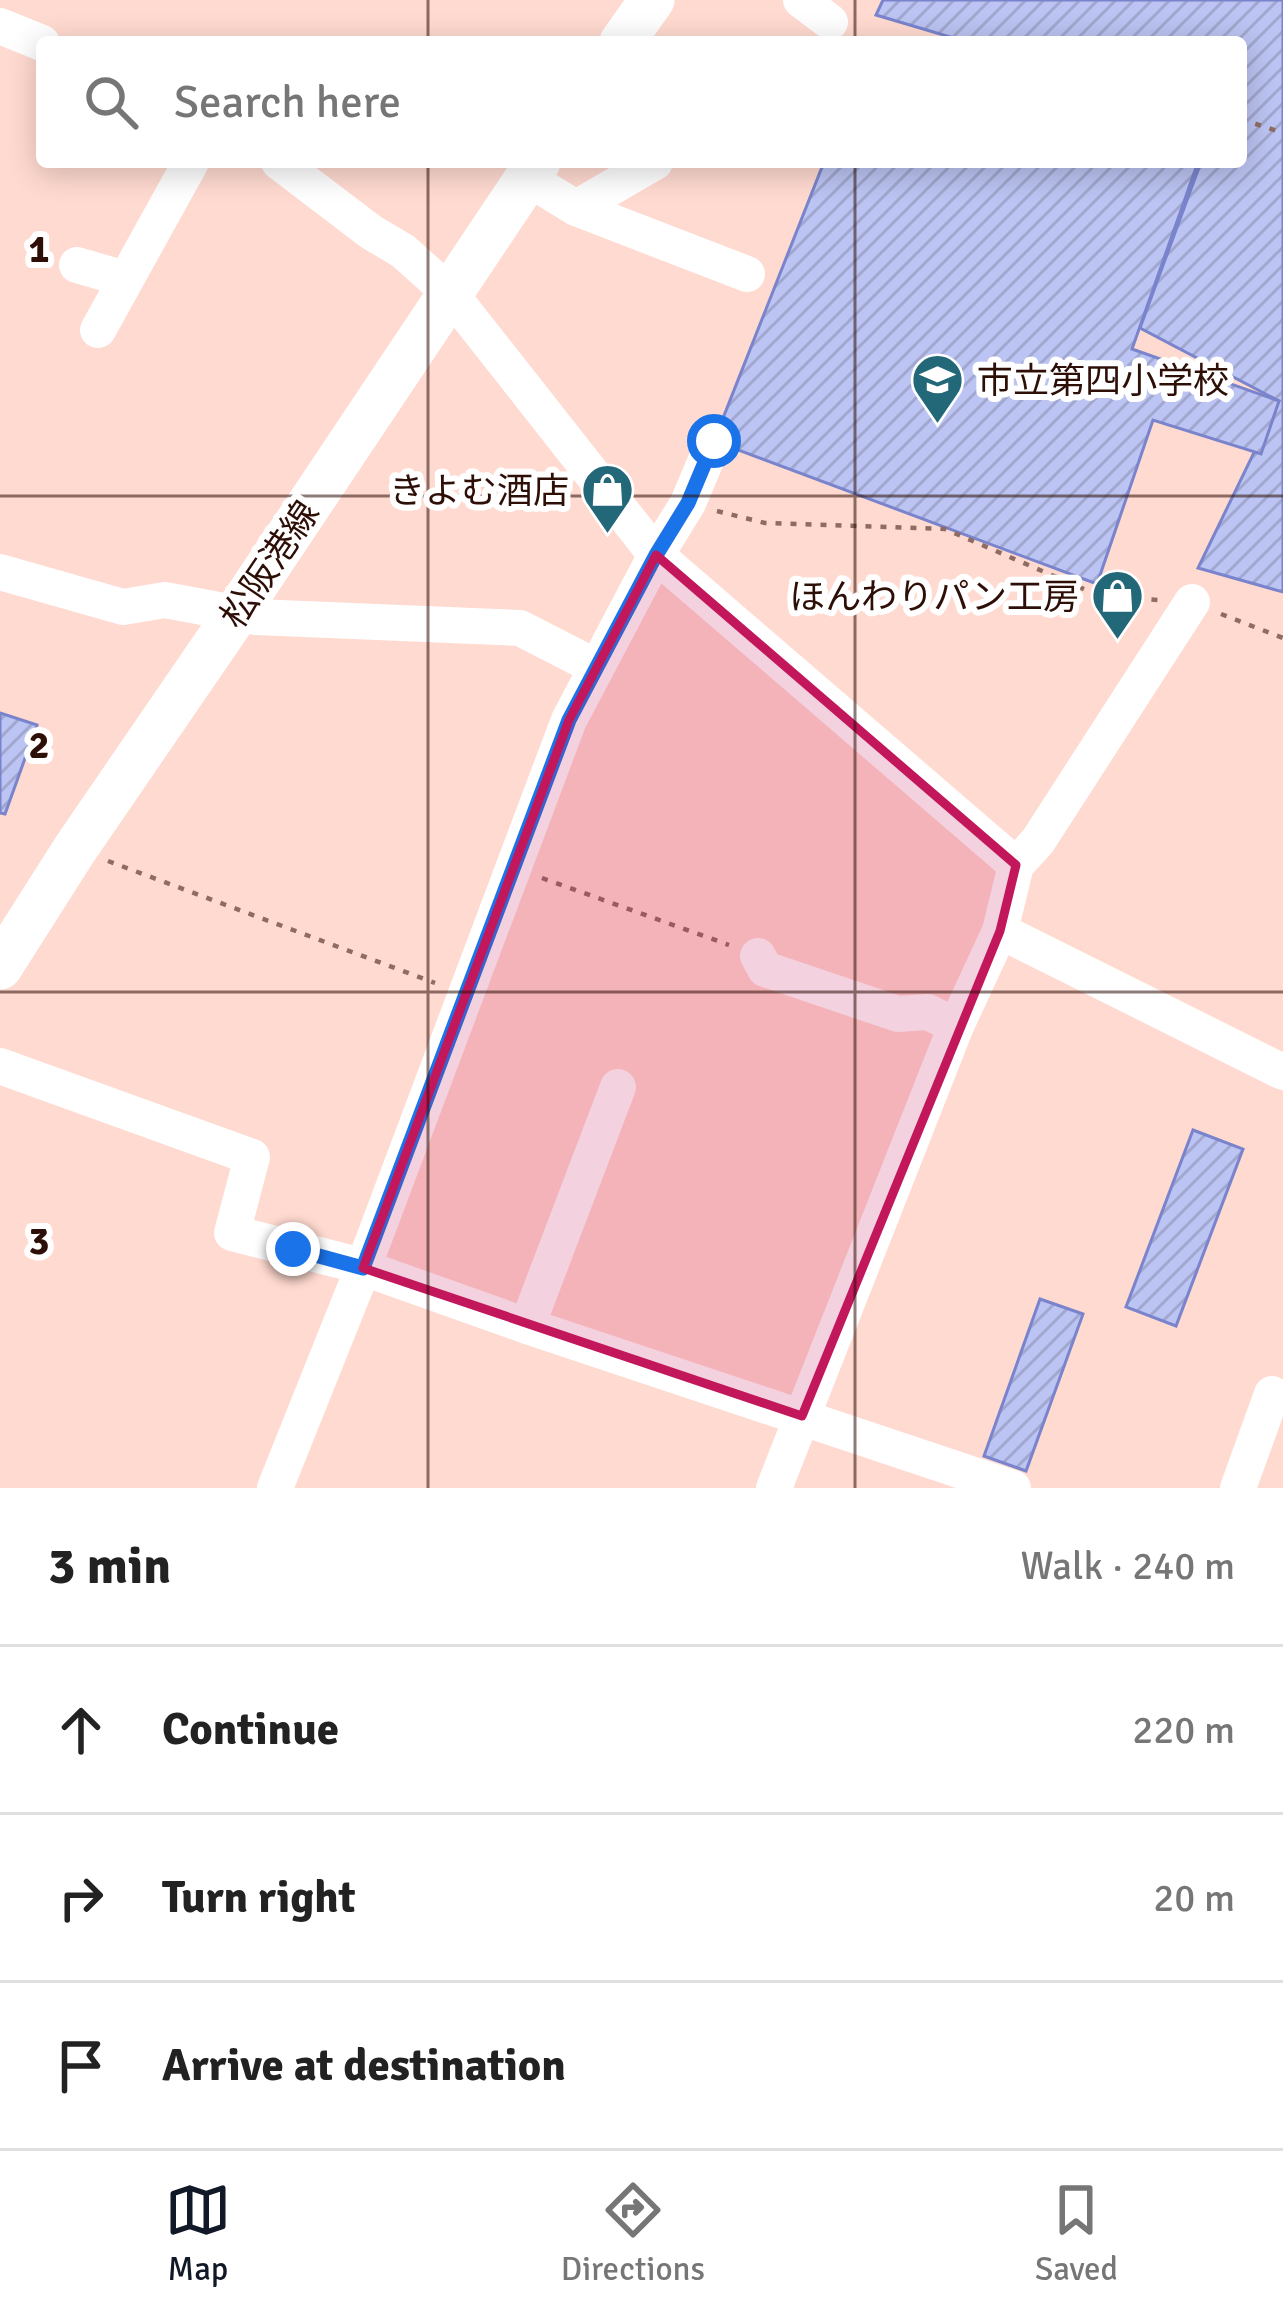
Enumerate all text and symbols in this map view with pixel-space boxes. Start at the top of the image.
search box [36,36,1247,168]
icon: search [78,69,144,135]
text: Search here [174,75,401,130]
text: 1 [28,225,50,273]
school or university icon: 市立第四小学校 [910,352,966,426]
place label: 市立第四小学校 [977,359,1229,404]
route start [687,414,741,468]
shop icon: きよむ酒店 [580,462,636,536]
place label: きよむ酒店 [389,469,569,514]
street label: 松阪港線 [211,493,329,637]
shop icon: ほんわりパン工房 [1090,568,1146,642]
place label: ほんわりパン工房 [789,575,1079,620]
text: 2 [28,721,50,769]
text: 3 [28,1217,50,1265]
route end [266,1222,320,1276]
text: 3 min [48,1535,171,1598]
text: Walk · 240 m [1021,1542,1235,1590]
icon: ahead [48,1697,114,1763]
text: Continue [162,1702,339,1757]
text: 220 m [1132,1706,1235,1754]
icon: right [48,1865,114,1931]
text: Turn right [162,1870,356,1925]
text: 20 m [1153,1874,1235,1922]
icon: arrive [48,2033,114,2099]
text: Arrive at destination [162,2038,566,2093]
tab: Map [165,2177,231,2290]
tab: Directions [561,2177,705,2290]
tab: Saved [1035,2177,1118,2290]

